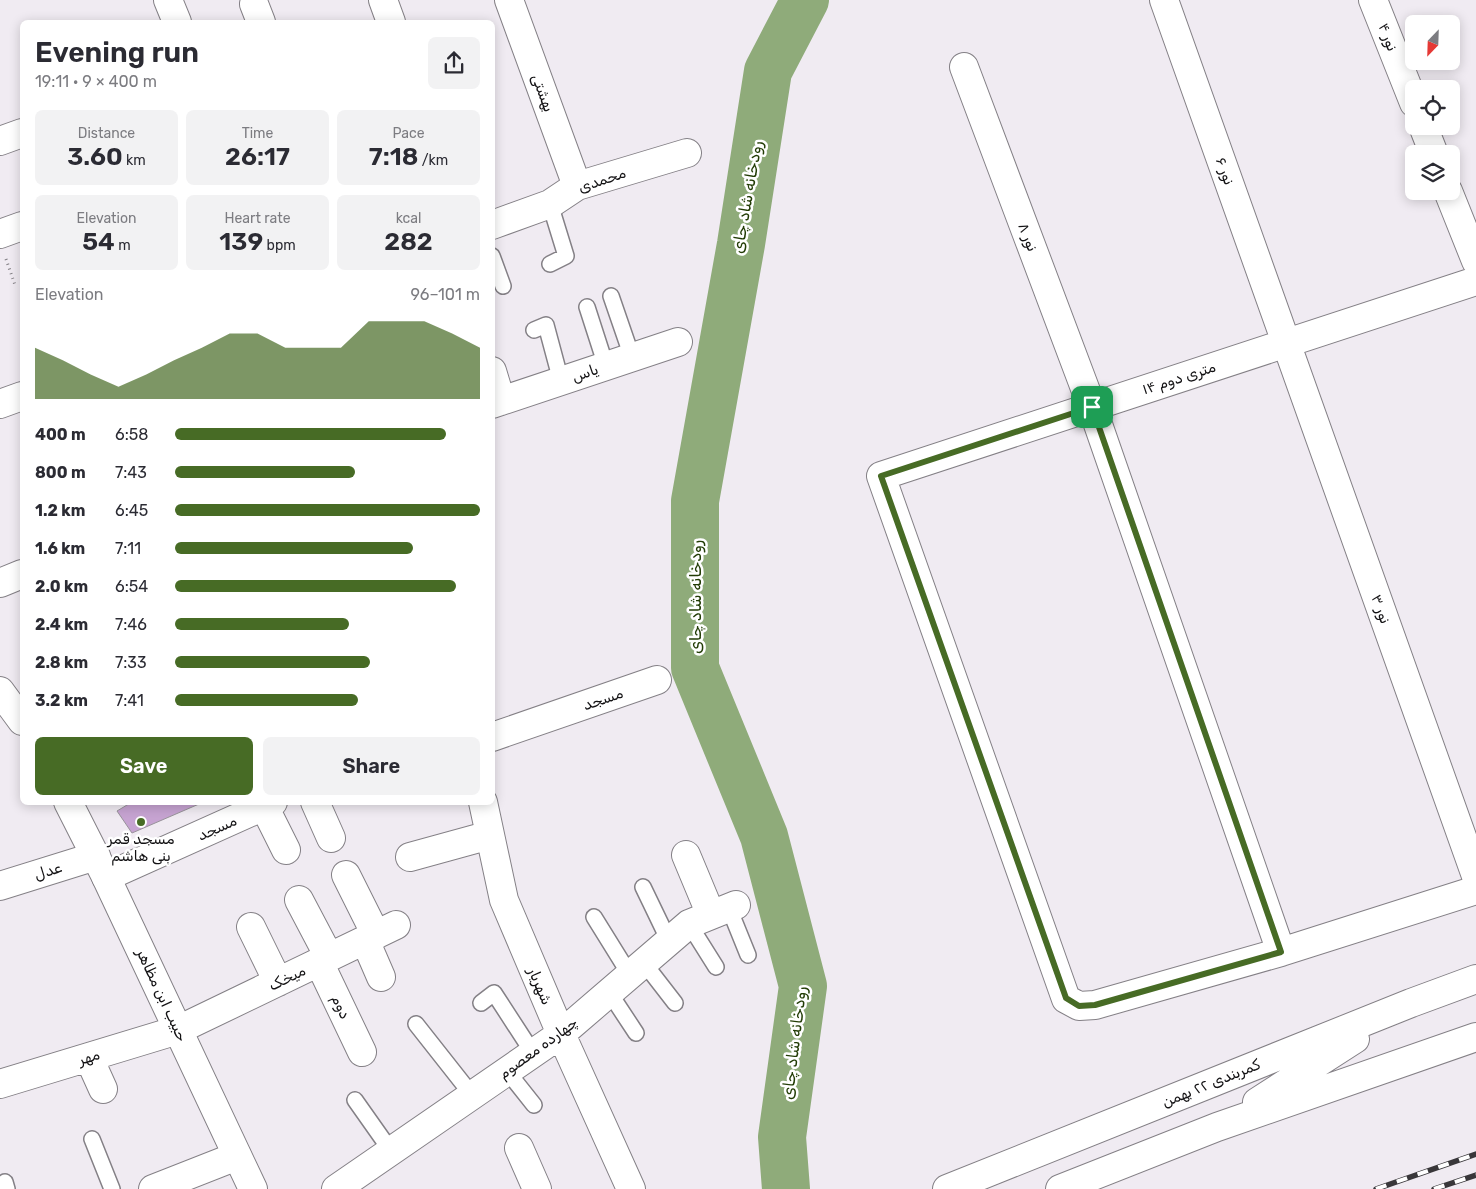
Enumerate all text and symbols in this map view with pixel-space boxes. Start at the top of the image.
north arrow [1405,15,1460,70]
map controls [1405,15,1460,200]
street label: نور ۴ [1374,20,1402,54]
text: Evening run [35,36,199,69]
button: share [428,37,480,89]
text: 19:11 · 9 × 400 m [35,72,157,91]
street label: بهشتی [528,72,558,114]
button: locate [1405,80,1460,135]
text: Distance [78,125,135,142]
text: Time [242,125,273,142]
text: Pace [392,125,425,142]
water label: رودخانه شاد چای [728,139,767,255]
text: 3.60 [67,142,123,171]
text: 26:17 [225,142,290,171]
text: 7:18 [369,142,418,171]
button: layers [1405,145,1460,200]
text: km [123,152,146,169]
text: /km [418,152,448,169]
street label: نور ۶ [1212,155,1238,187]
street label: محمدی [576,163,628,197]
text: Elevation [77,210,137,227]
text: Heart rate [225,210,290,227]
text: kcal [396,210,421,227]
street label: نور ۸ [1014,220,1042,254]
text: 54 [82,227,115,256]
text: 139 [219,227,263,256]
text: 282 [384,227,433,256]
text: m [115,237,131,254]
text: bpm [263,237,296,254]
text: Elevation [35,285,104,304]
text: 96–101 m [410,285,480,304]
street label: ۱۴ متری دوم [1140,358,1218,399]
street label: یاس [569,360,601,386]
pin [1071,386,1113,428]
icon: arrive [1078,393,1106,421]
text: 400 m [35,425,86,444]
text: 6:58 [115,425,148,444]
text: 800 m [35,463,86,482]
text: 7:43 [115,463,147,482]
text: 1.2 km [35,501,85,520]
text: 6:45 [115,501,148,520]
text: 1.6 km [35,539,85,558]
text: 7:11 [115,539,141,558]
water label: رودخانه شاد چای [686,540,706,654]
text: 2.0 km [35,577,88,596]
text: 6:54 [115,577,148,596]
street label: نور ۳ [1367,592,1395,626]
text: 2.4 km [35,615,88,634]
text: 7:46 [115,615,147,634]
text: 2.8 km [35,653,88,672]
text: 7:33 [115,653,147,672]
street label: مسجد [581,684,625,714]
text: 3.2 km [35,691,88,710]
text: 7:41 [115,691,144,710]
button: Save [35,737,253,795]
button: Share [263,737,480,795]
street label: مسجد [194,811,240,845]
marker: مسجد قمر بنی هاشم [135,816,147,828]
place label: مسجد قمر بنی هاشم [107,830,174,866]
street label: عدل [32,858,64,884]
street label: حبیب ابن مظاهر [132,945,191,1044]
street label: میخک [265,961,309,995]
street label: شهریار [524,964,556,1007]
water label: رودخانه شاد چای [778,985,811,1101]
street label: دوم [327,992,354,1022]
street label: چهارده معصوم [495,1013,582,1083]
street label: مهر [75,1045,102,1069]
street label: کمربندی ۲۲ بهمن [1159,1055,1263,1111]

